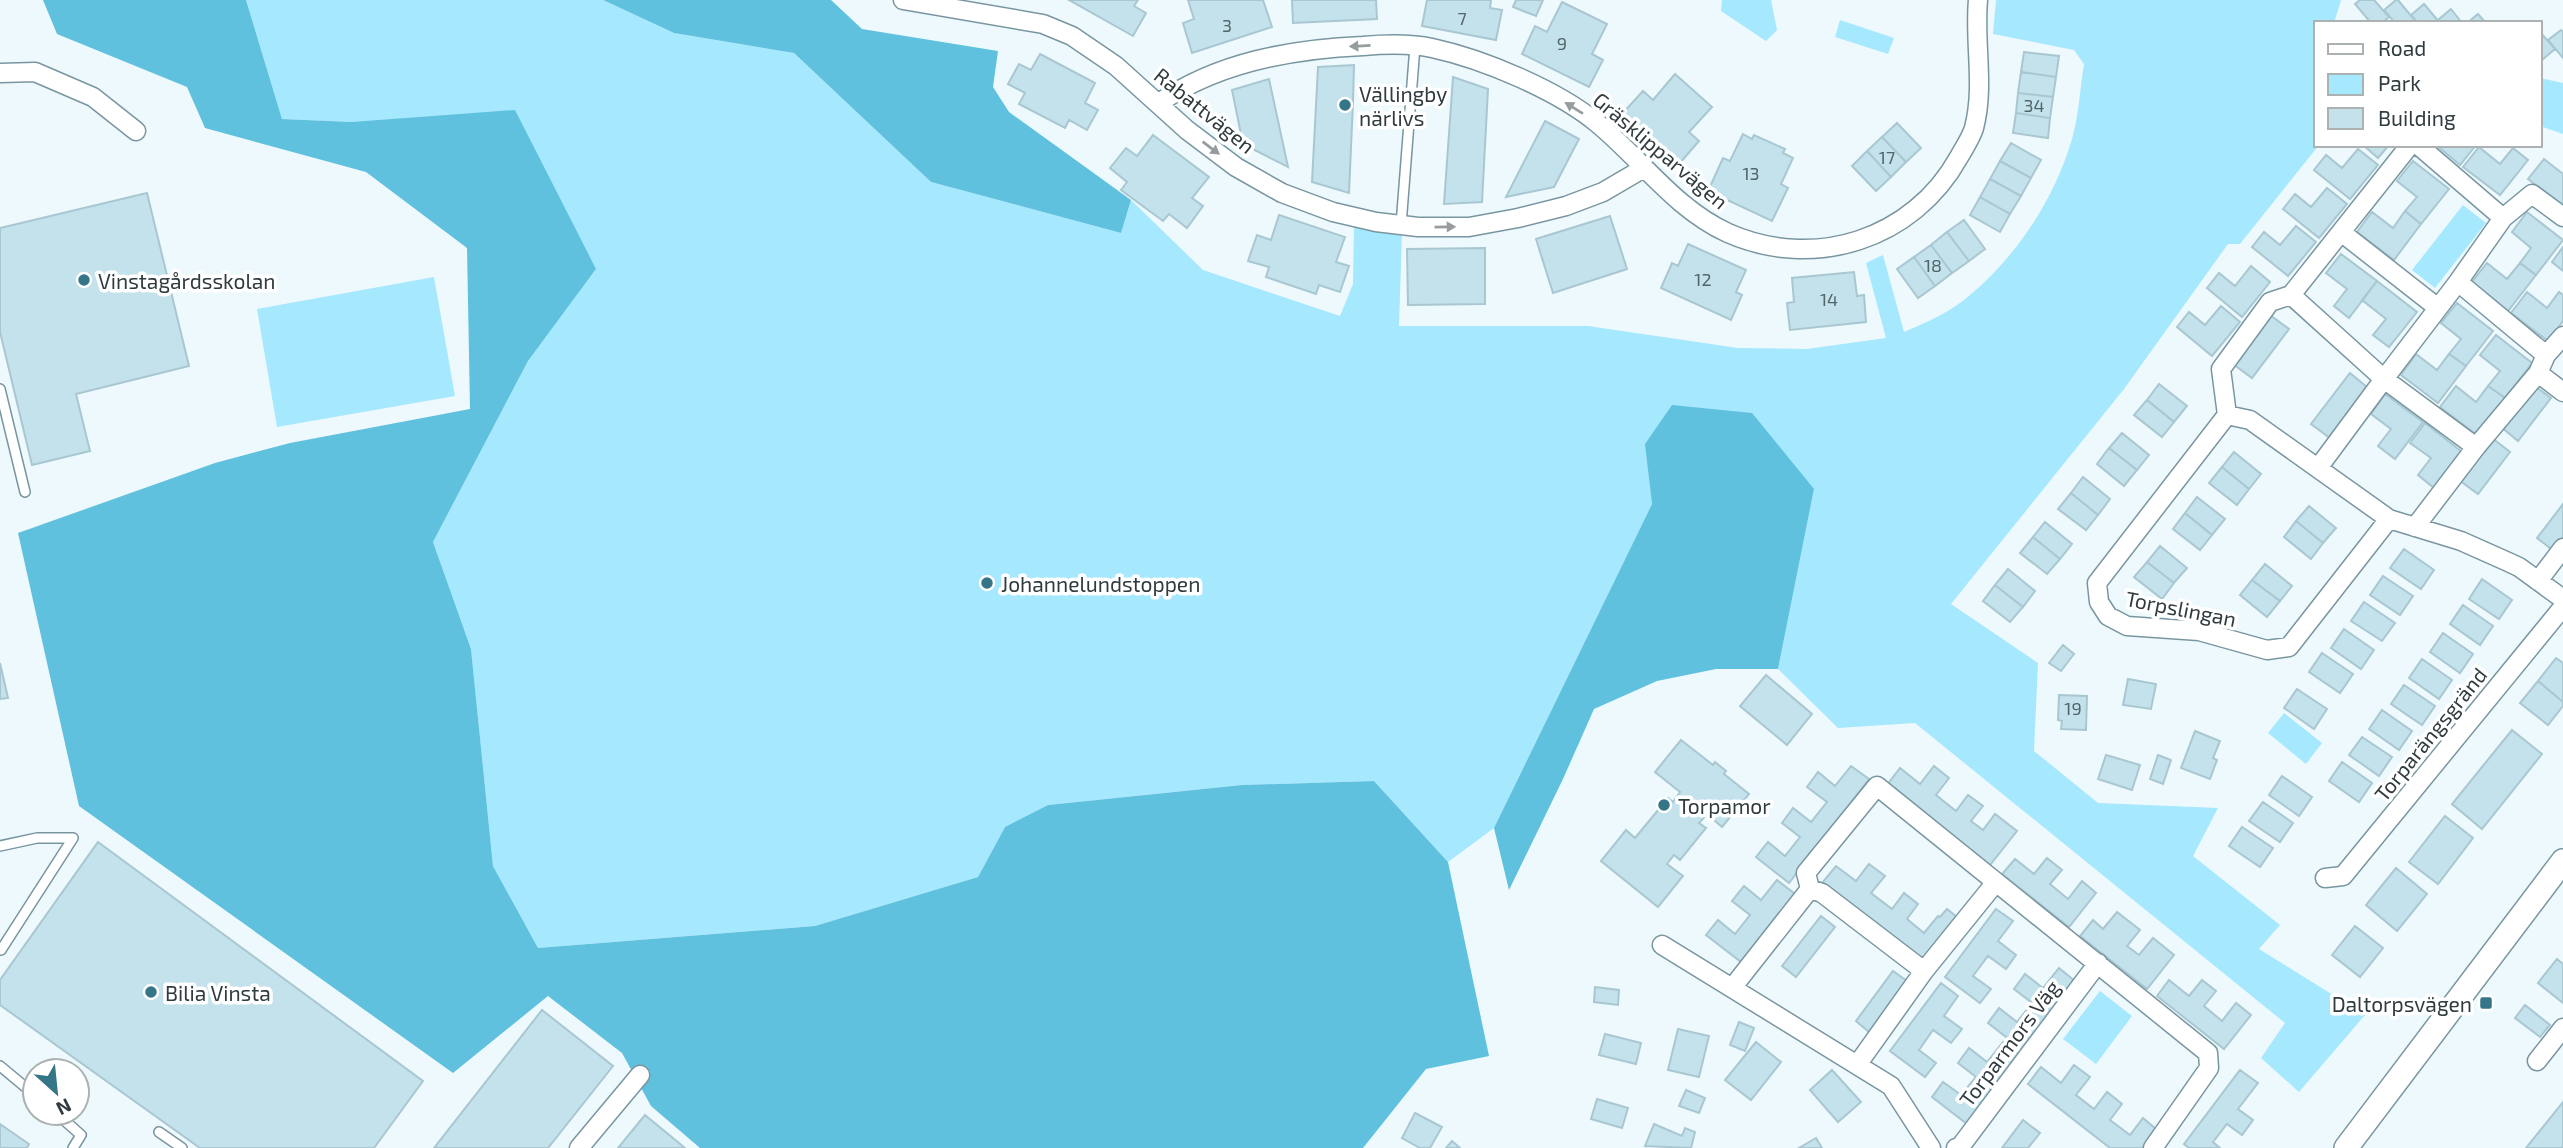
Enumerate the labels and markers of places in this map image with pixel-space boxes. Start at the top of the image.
place label: Vällingby närlivs [1359,81,1447,130]
marker: Vällingby närlivs [1337,97,1353,113]
place label: Vinstagårdsskolan [98,268,275,293]
marker: Vinstagårdsskolan [76,272,92,288]
place label: Johannelundstoppen [1001,571,1200,596]
marker: Johannelundstoppen [979,575,995,591]
place label: Torpamor [1678,793,1771,818]
marker: Torpamor [1656,797,1672,813]
place label: Bilia Vinsta [165,980,271,1005]
marker: Bilia Vinsta [143,984,159,1000]
place label: Daltorpsvägen [2332,991,2472,1016]
marker: Daltorpsvägen [2478,995,2494,1011]

